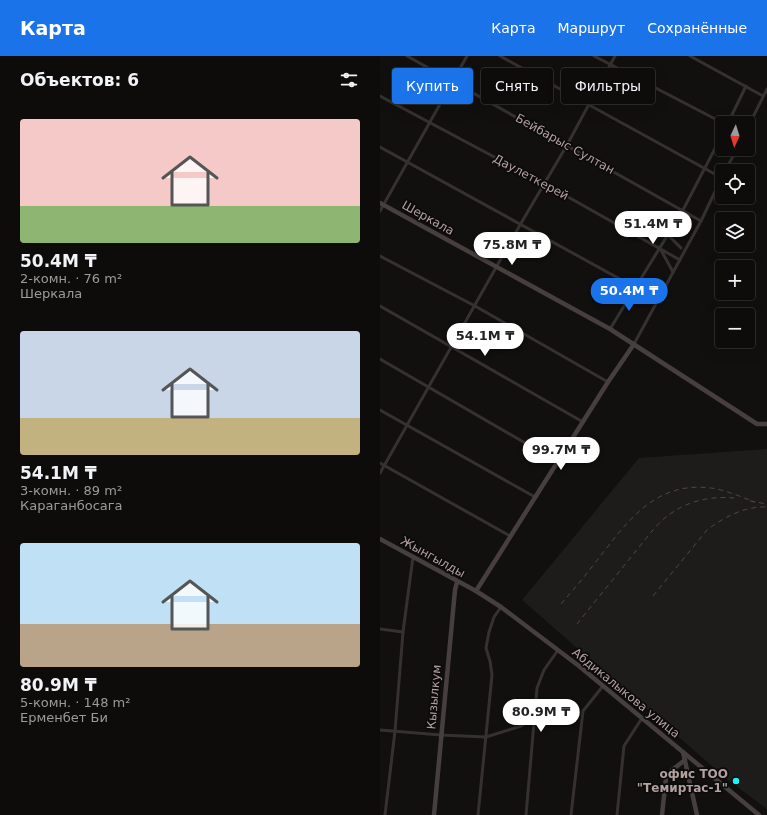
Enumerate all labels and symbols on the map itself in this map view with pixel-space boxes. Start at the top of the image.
street label: Бейбарыс Султан [513,111,617,177]
north arrow [715,116,755,156]
street label: Даулеткерей [491,151,571,203]
street label: Шеркала [399,198,457,238]
pin: 51.4M ₸ [616,211,690,245]
pin: 75.8M ₸ [475,232,549,266]
pin: 50.4M ₸ [592,278,666,312]
pin: 54.1M ₸ [448,323,522,357]
pin: 99.7M ₸ [524,437,598,471]
street label: Жынгылды [398,534,468,580]
street label: Абдикалыкова улица [569,645,683,741]
street label: Кызылкум [424,664,444,730]
pin: 80.9M ₸ [504,699,578,733]
place label: офис ТОО "Темиртас-1" [637,767,728,795]
marker: офис ТОО "Темиртас-1" [731,776,741,786]

